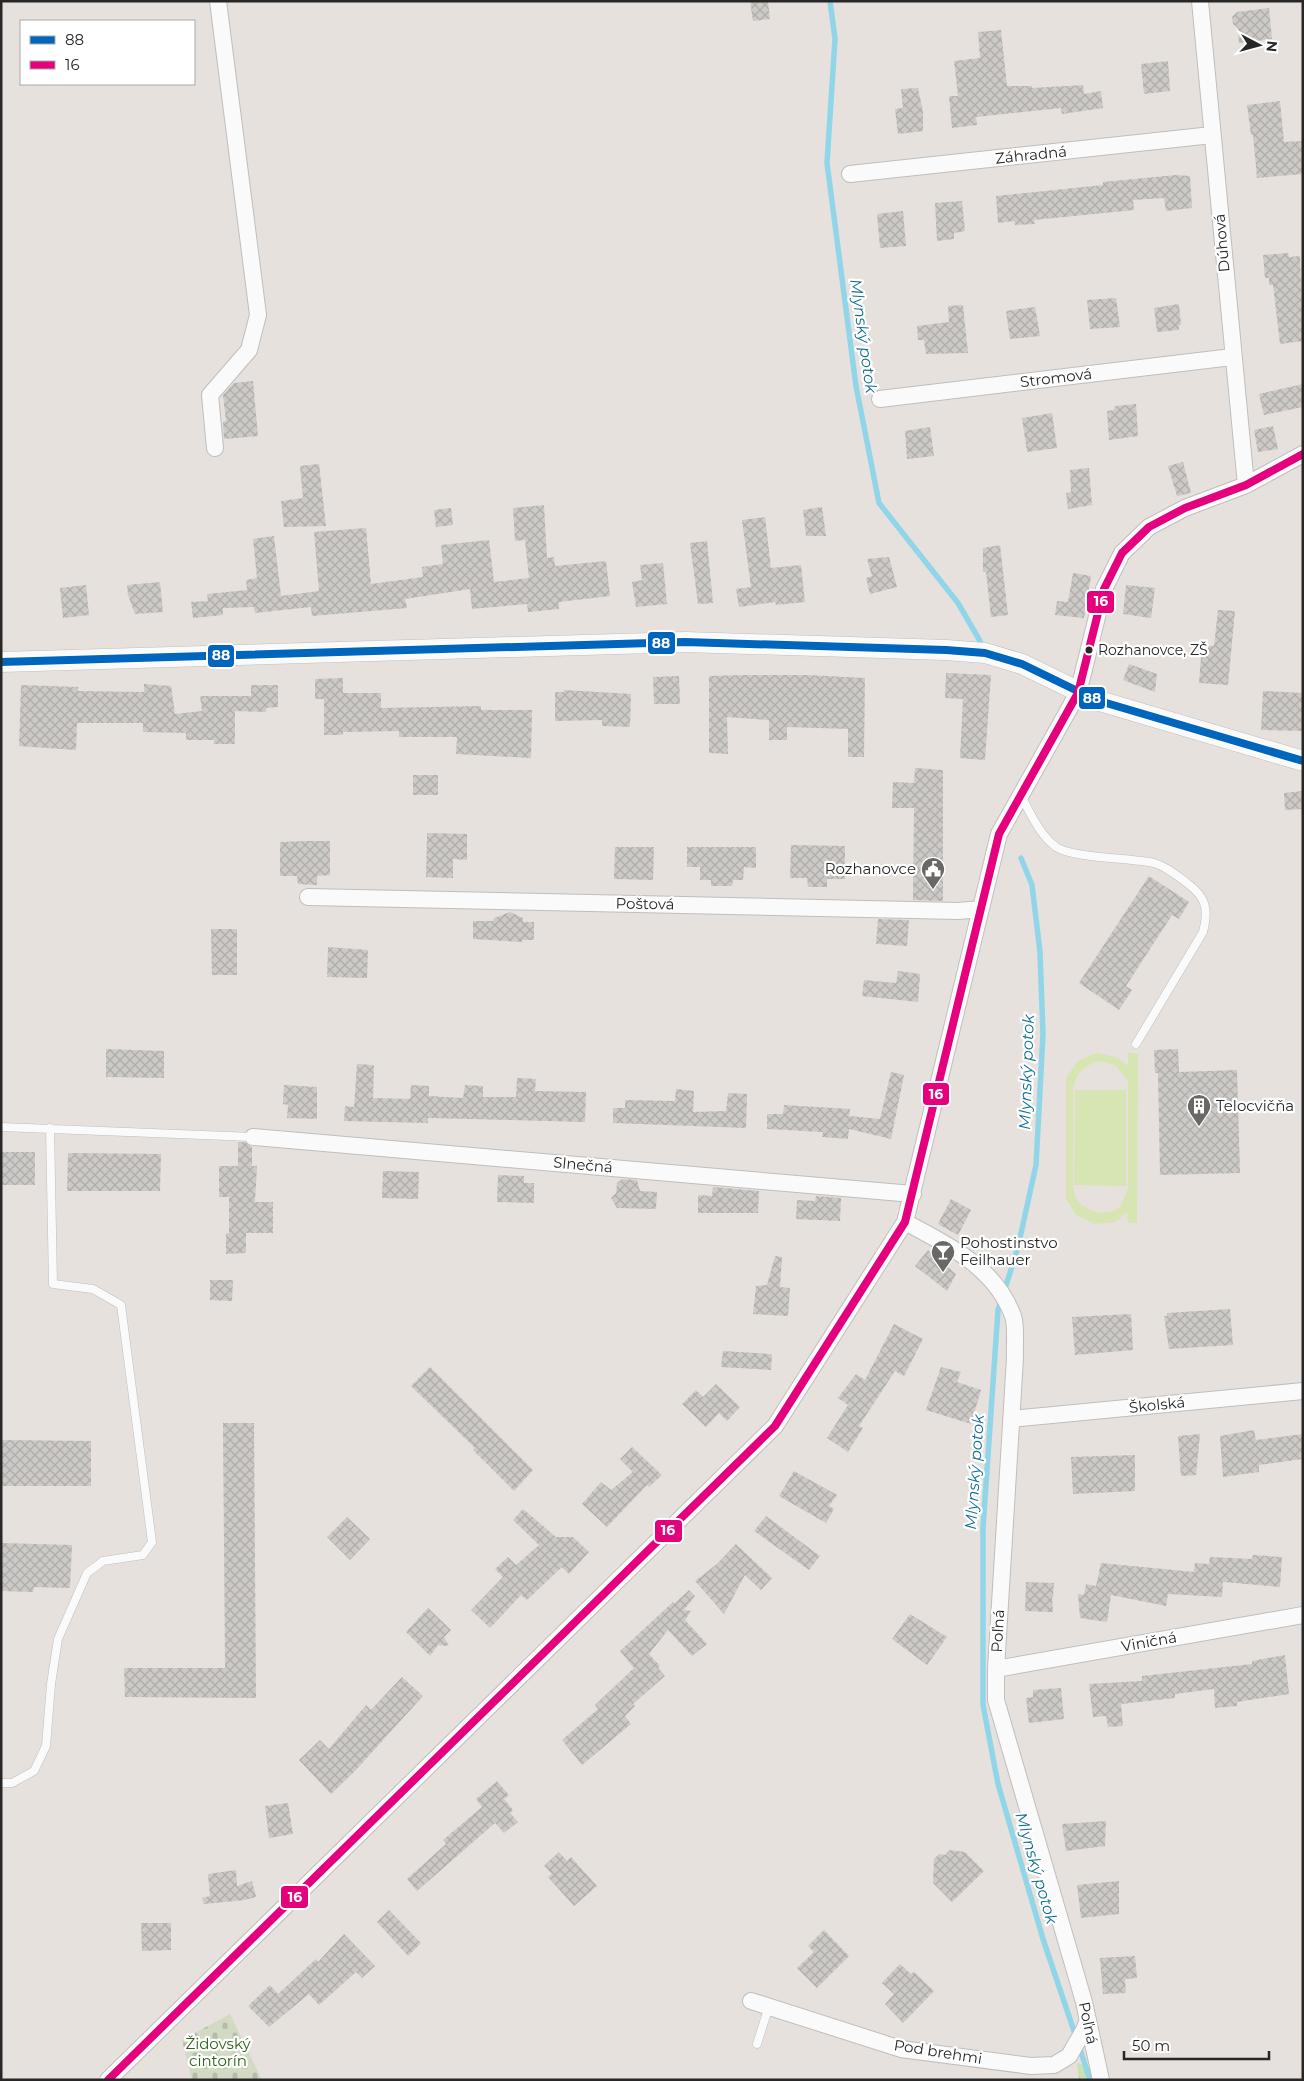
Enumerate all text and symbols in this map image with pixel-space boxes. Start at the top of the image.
legend [20,20,195,85]
north arrow [1234,20,1284,70]
text: 88 [65,30,84,49]
text: N [1262,40,1281,53]
text: 16 [65,55,80,74]
street label: Záhradná [994,141,1068,168]
street label: Dúhová [1209,213,1234,273]
water label: Mlynský potok [846,278,881,396]
street label: Stromová [1019,364,1093,391]
line badge: 16 [1086,590,1115,614]
text: 16 [1094,592,1108,610]
line badge: 88 [647,631,676,655]
text: 88 [652,634,670,652]
place label: Rozhanovce, ZŠ [1098,641,1208,659]
line badge: 88 [207,644,235,668]
marker: Rozhanovce, ZŠ [1084,645,1094,655]
text: 88 [212,646,230,664]
line badge: 88 [1078,686,1106,710]
text: 88 [1083,689,1101,707]
public building icon: Rozhanovce [920,856,946,890]
place label: Rozhanovce [825,859,916,878]
street label: Poštová [615,893,675,914]
water label: Mlynský potok [1015,1013,1038,1130]
line badge: 16 [922,1082,950,1106]
text: 16 [929,1085,943,1103]
building icon: Telocvičňa [1186,1093,1212,1127]
place label: Telocvičňa [1216,1096,1294,1115]
street label: Slnečná [552,1152,614,1177]
place label: Pohostinstvo Feilhauer [960,1233,1058,1269]
bar icon: Pohostinstvo Feilhauer [930,1239,956,1273]
street label: Školská [1128,1392,1186,1417]
water label: Mlynský potok [961,1412,988,1530]
line badge: 16 [654,1519,683,1543]
text: 16 [661,1521,675,1539]
street label: Poľná [987,1609,1008,1653]
street label: Viničná [1120,1627,1178,1656]
water label: Mlynský potok [1011,1810,1062,1928]
line badge: 16 [280,1885,309,1909]
text: 16 [288,1888,302,1906]
street label: Poľná [1075,2000,1102,2046]
scale bar [1124,2028,1269,2060]
park label: Židovský cintorín [185,2034,251,2070]
street label: Pod brehmi [893,2035,984,2068]
text: 50 m [1132,2036,1170,2055]

